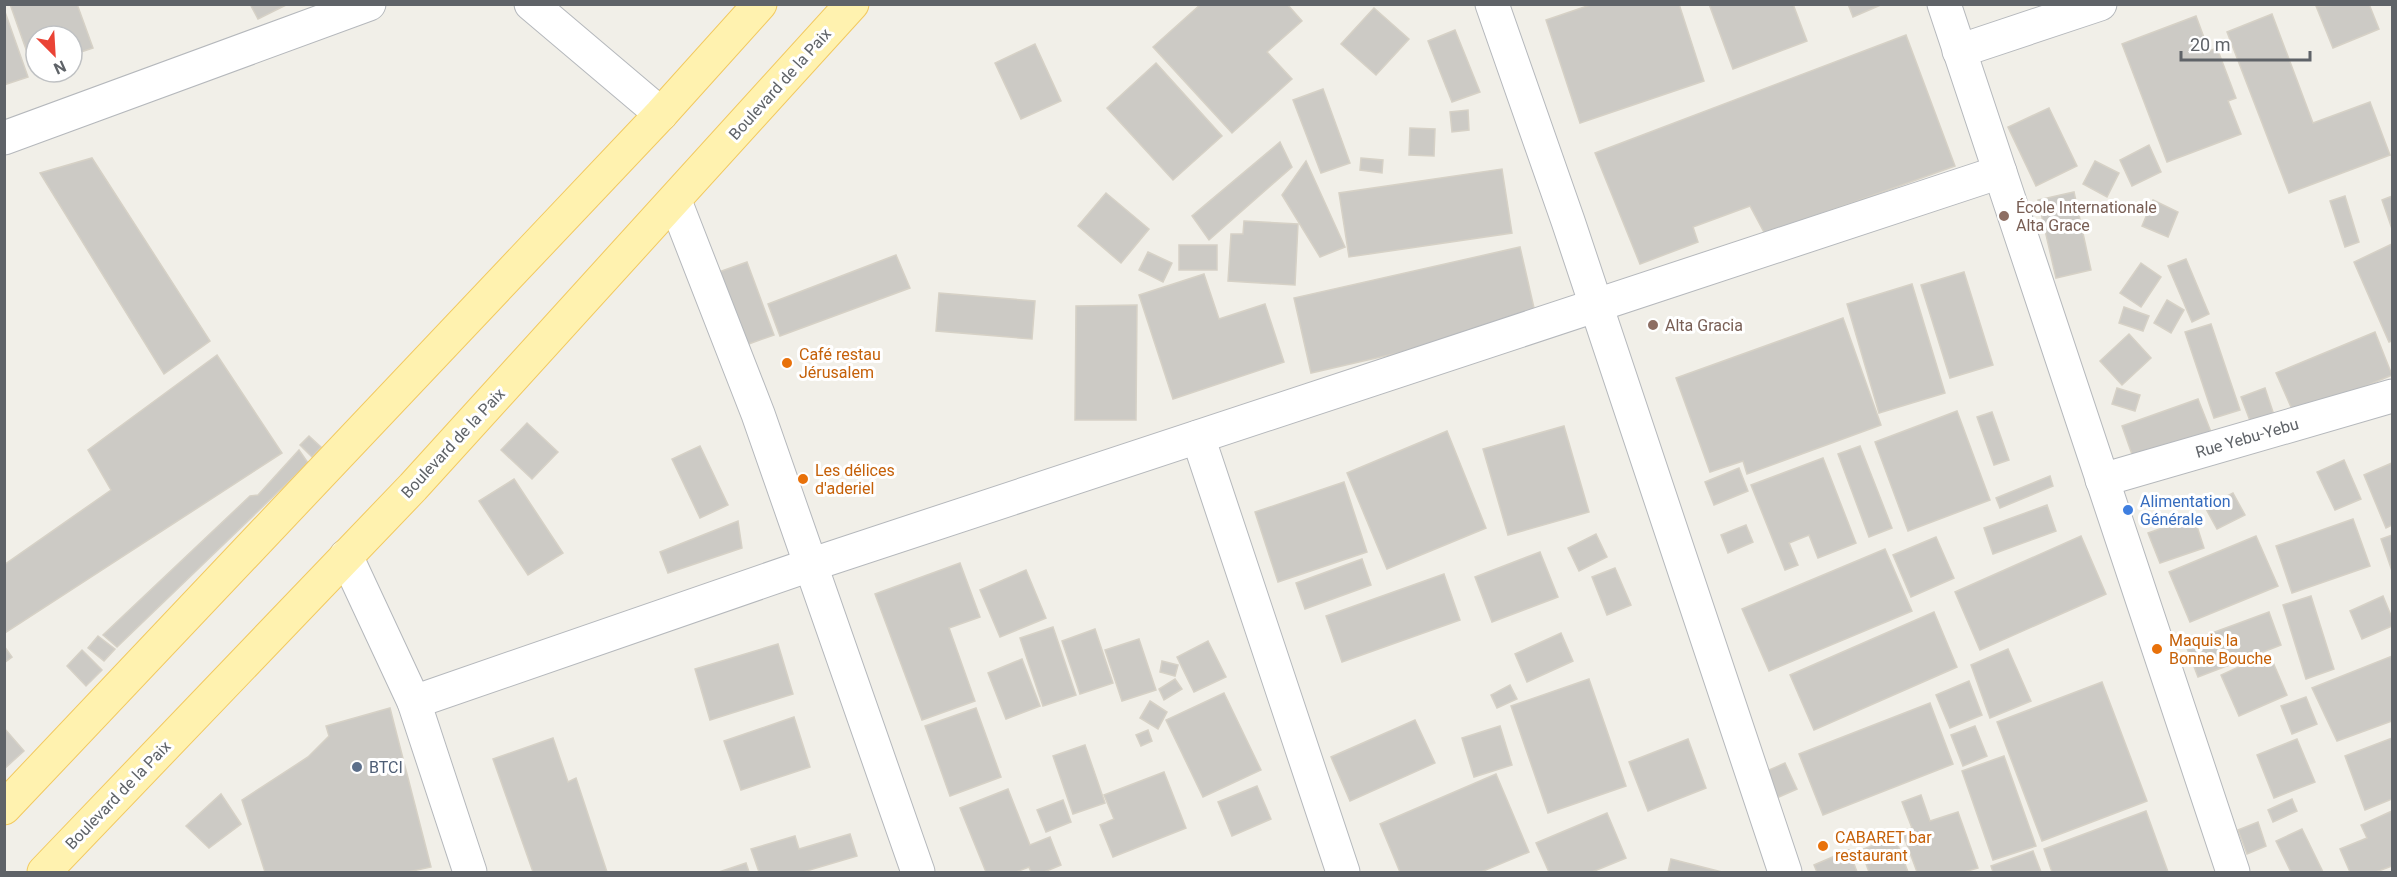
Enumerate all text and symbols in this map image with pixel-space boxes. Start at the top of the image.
north arrow [24,24,84,84]
street label: Boulevard de la Paix [725,24,835,144]
scale bar [2181,24,2310,62]
text: 20 m [2190,34,2230,55]
text: N [51,56,69,78]
place label: École Internationale Alta Grace [2016,198,2157,235]
marker: École Internationale Alta Grace [1997,209,2011,223]
place label: Alta Gracia [1665,316,1743,335]
marker: Alta Gracia [1646,318,1660,332]
place label: Café restau Jérusalem [799,345,881,382]
marker: Café restau Jérusalem [780,356,794,370]
street label: Boulevard de la Paix [397,384,509,502]
street label: Rue Yebu-Yebu [2193,414,2301,462]
place label: Les délices d'aderiel [815,461,895,498]
marker: Les délices d'aderiel [796,472,810,486]
place label: Alimentation Générale [2140,492,2231,529]
marker: Alimentation Générale [2121,503,2135,517]
place label: Maquis la Bonne Bouche [2169,631,2272,668]
marker: Maquis la Bonne Bouche [2150,642,2164,656]
street label: Boulevard de la Paix [61,737,175,853]
place label: BTCI [369,758,403,777]
marker: BTCI [350,760,364,774]
place label: CABARET bar restaurant [1835,828,1932,865]
marker: CABARET bar restaurant [1816,839,1830,853]

